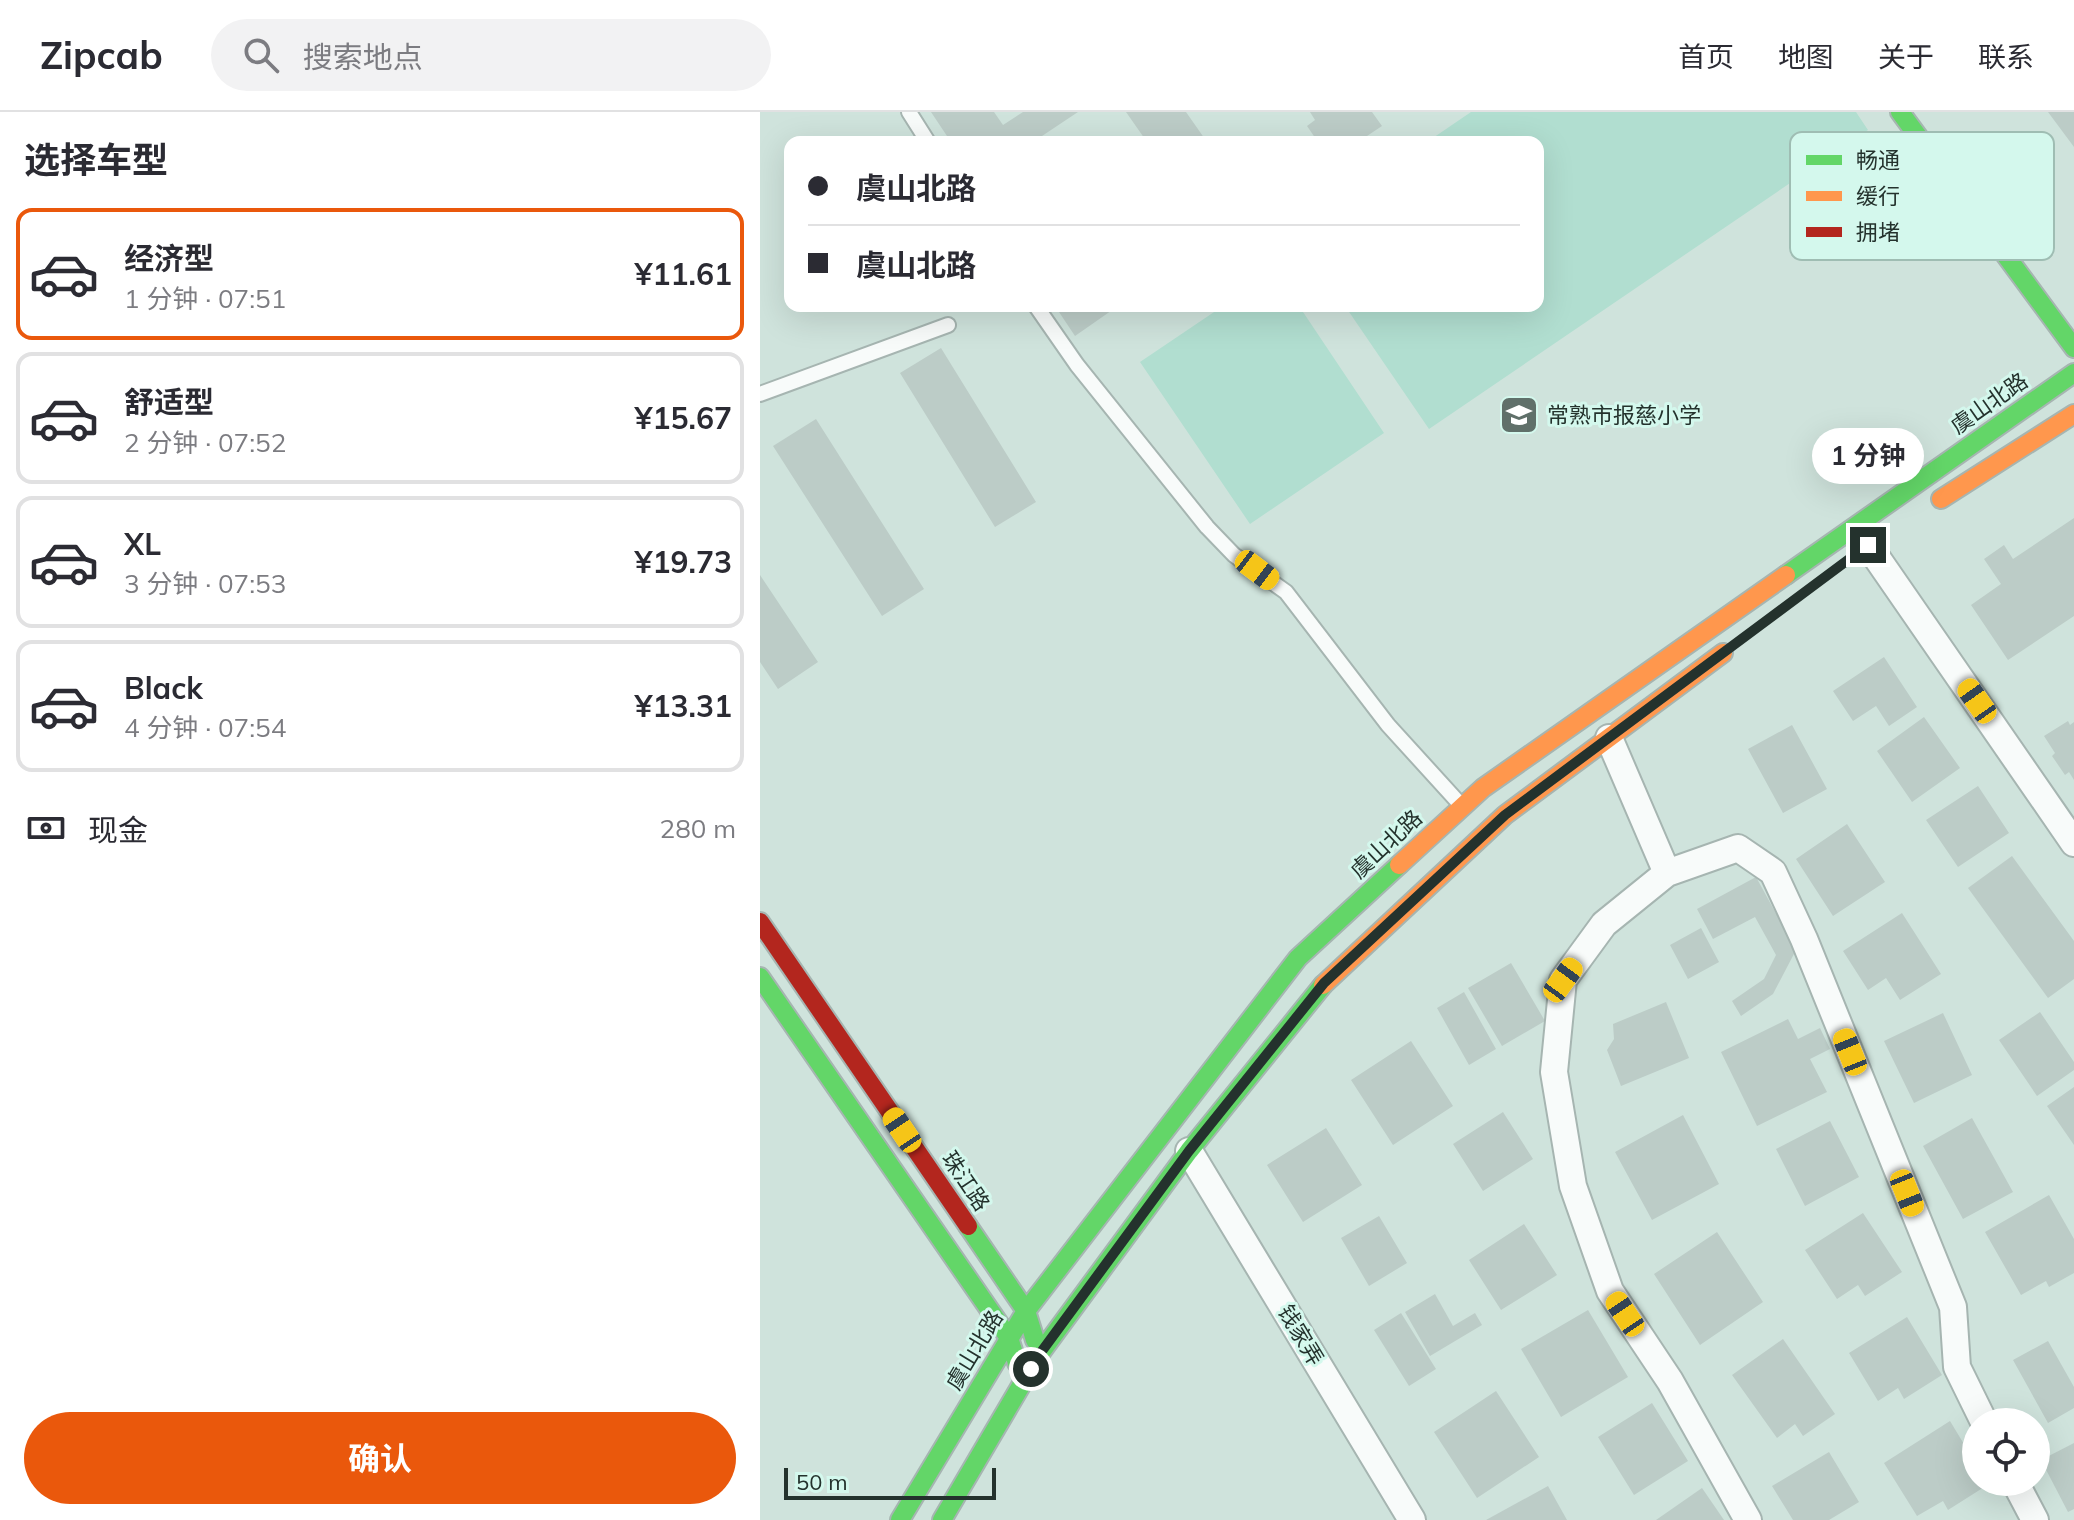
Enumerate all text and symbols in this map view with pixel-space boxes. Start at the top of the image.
search box [211,19,771,91]
text: Zipcab [40,31,163,79]
icon: search [239,33,283,77]
text: 搜索地点 [303,38,423,76]
text: 首页 [1678,39,1734,74]
text: 地图 [1778,39,1834,74]
text: 关于 [1878,39,1934,74]
text: 联系 [1978,39,2034,74]
legend [1790,132,2054,260]
text: 选择车型 [24,137,168,182]
text: 畅通 [1856,146,1900,174]
text: 虞山北路 [856,169,976,207]
text: 缓行 [1856,182,1900,210]
text: 拥堵 [1856,218,1900,246]
icon: car [28,238,100,310]
text: 经济型 [124,239,214,277]
text: 虞山北路 [856,246,976,284]
text: ¥11.61 [635,255,732,293]
text: 1 分钟 · 07:51 [124,282,286,315]
street label: 虞山北路 [1945,366,2033,440]
icon: car [28,382,100,454]
text: 舒适型 [124,383,214,421]
school or university icon: 常熟市报慈小学 [1498,394,1540,436]
text: ¥15.67 [635,399,732,437]
place label: 常熟市报慈小学 [1547,401,1701,429]
text: 2 分钟 · 07:52 [124,426,286,459]
callout: 1 分钟 [1812,429,1924,485]
text: 1 分钟 [1831,439,1905,472]
text: XL [124,525,161,563]
icon: car [28,526,100,598]
route end [1850,527,1886,563]
text: ¥19.73 [635,543,732,581]
car [1231,546,1283,594]
text: 3 分钟 · 07:53 [124,567,286,600]
text: Black [124,669,203,707]
icon: car [28,670,100,742]
car [1953,674,2001,728]
text: ¥13.31 [635,687,732,725]
text: 4 分钟 · 07:54 [124,711,286,744]
street label: 虞山北路 [1344,804,1428,884]
icon: cash [24,806,68,850]
text: 现金 [88,811,148,849]
text: 280 m [660,812,736,845]
car [1539,954,1587,1006]
car [1830,1025,1870,1079]
car [879,1103,925,1157]
street label: 珠江路 [936,1146,996,1216]
car [1887,1166,1927,1220]
car [1602,1287,1648,1341]
street label: 钱家弄 [1272,1299,1330,1371]
street label: 虞山北路 [939,1305,1009,1395]
route start [1013,1351,1049,1387]
map controls [1962,1408,2050,1496]
button: locate [1962,1408,2050,1496]
button: 确认 [24,1412,736,1504]
scale bar [784,1464,996,1500]
text: 50 m [796,1468,847,1496]

